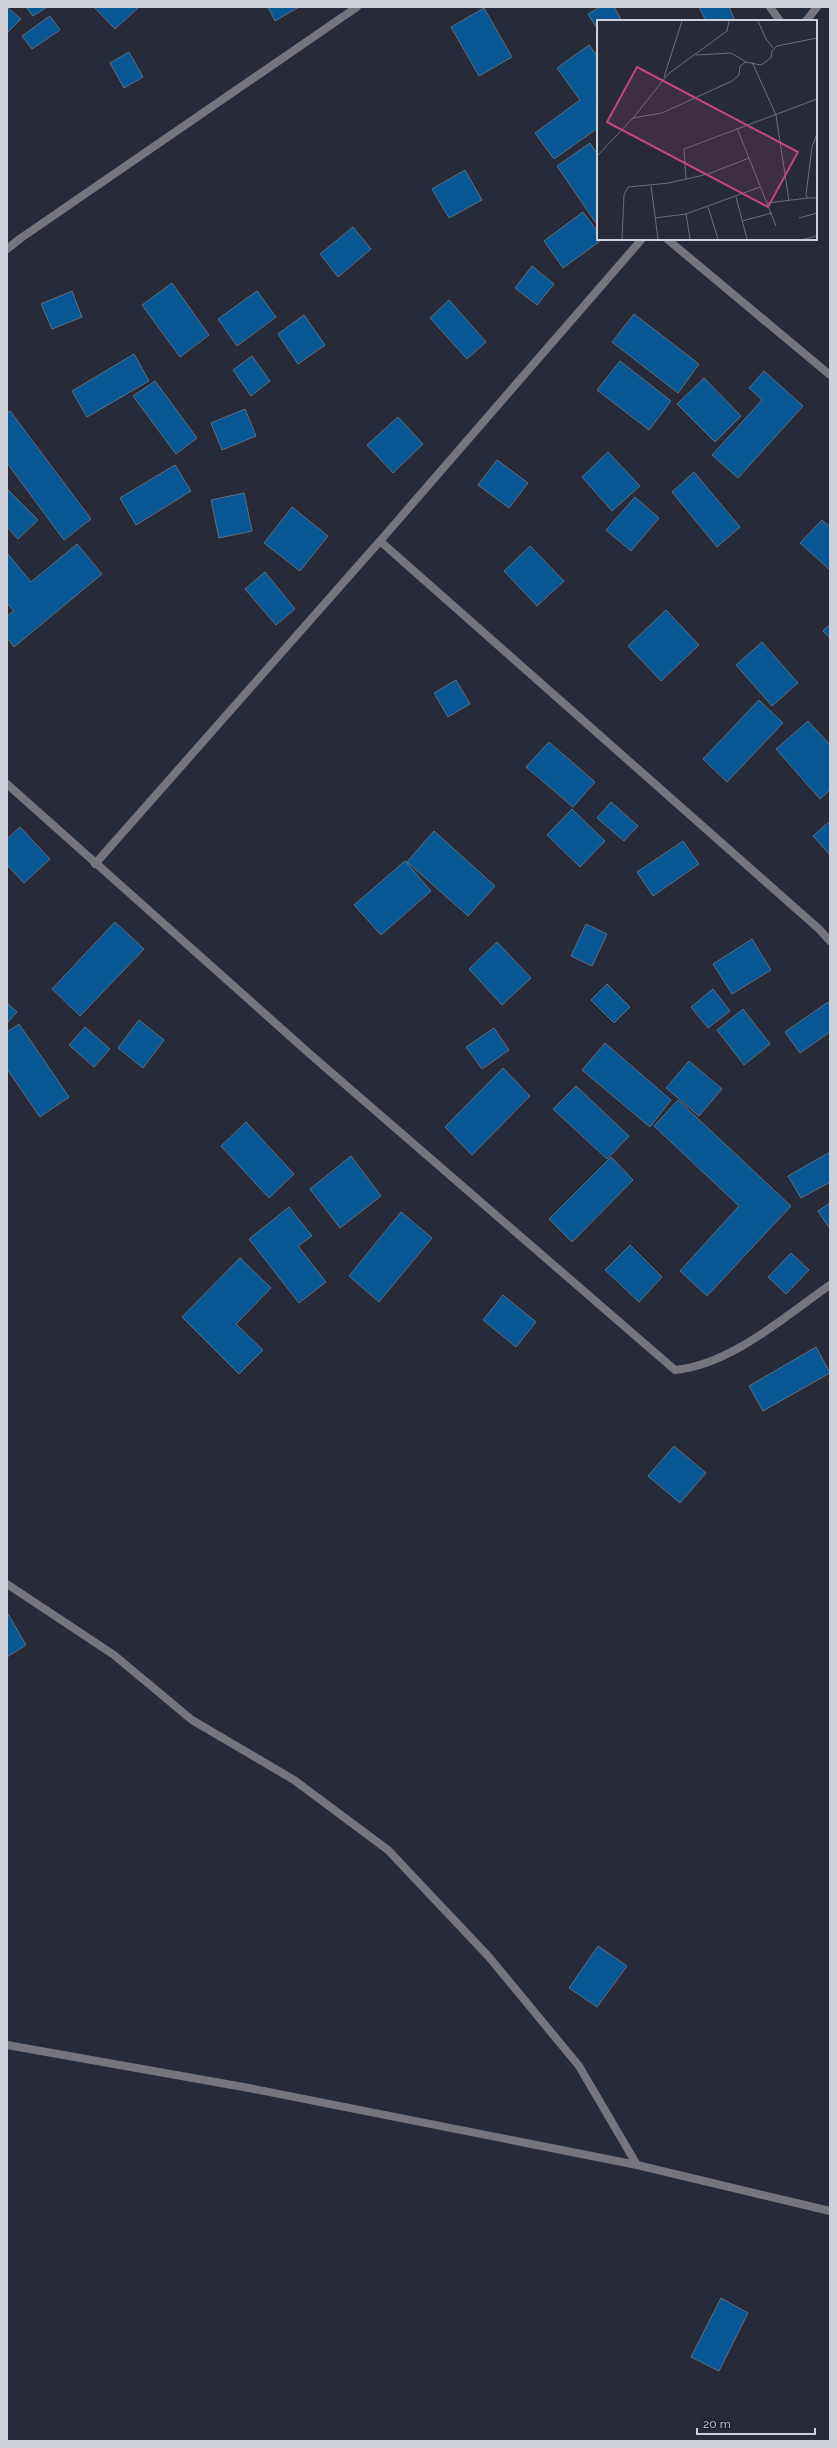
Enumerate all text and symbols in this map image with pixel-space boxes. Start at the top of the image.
inset map [597,20,817,240]
scale bar [697,2410,815,2436]
text: 20 m [703,2417,731,2431]

